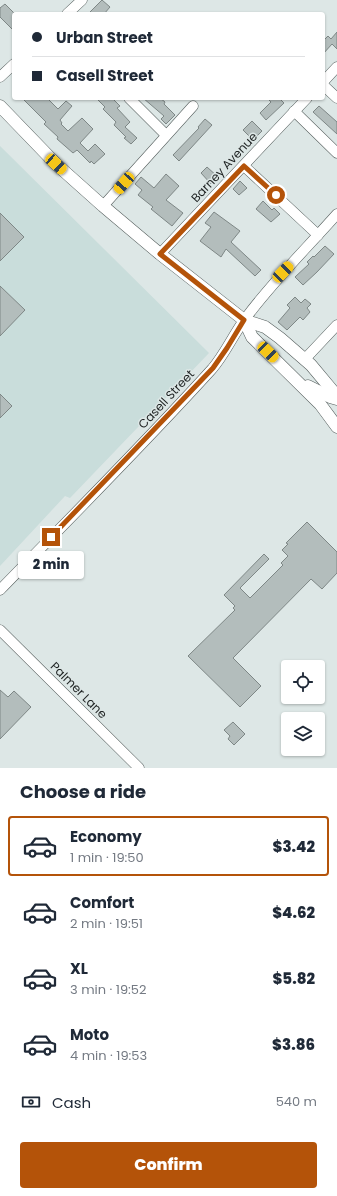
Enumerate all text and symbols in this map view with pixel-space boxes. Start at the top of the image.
text: Urban Street [56,27,153,48]
text: Casell Street [56,65,154,86]
street label: Barney Avenue [187,128,261,206]
car [43,152,69,176]
car [112,170,136,196]
route start [267,186,285,204]
car [270,259,296,285]
car [255,339,281,365]
street label: Casell Street [134,366,198,432]
route end [42,528,60,546]
callout: 2 min [18,551,84,579]
text: 2 min [33,555,69,574]
street label: Palmer Lane [47,658,111,722]
map controls [281,660,325,756]
button: locate [281,660,325,704]
button: layers [281,712,325,756]
text: Choose a ride [20,779,146,804]
text: Economy [70,826,142,847]
icon: car [22,828,58,864]
text: $3.42 [273,836,315,857]
text: 1 min · 19:50 [70,848,144,867]
text: Comfort [70,892,134,913]
icon: car [22,894,58,930]
text: $4.62 [272,902,315,923]
text: 2 min · 19:51 [70,914,143,933]
text: XL [70,958,88,979]
icon: car [22,960,58,996]
text: $5.82 [272,968,315,989]
text: 3 min · 19:52 [70,980,147,999]
text: Moto [70,1024,109,1045]
icon: car [22,1026,58,1062]
text: $3.86 [272,1034,315,1055]
text: 4 min · 19:53 [70,1046,147,1065]
icon: cash [20,1091,42,1113]
text: Cash [52,1092,91,1113]
text: 540 m [276,1092,317,1111]
button: Confirm [20,1142,317,1188]

